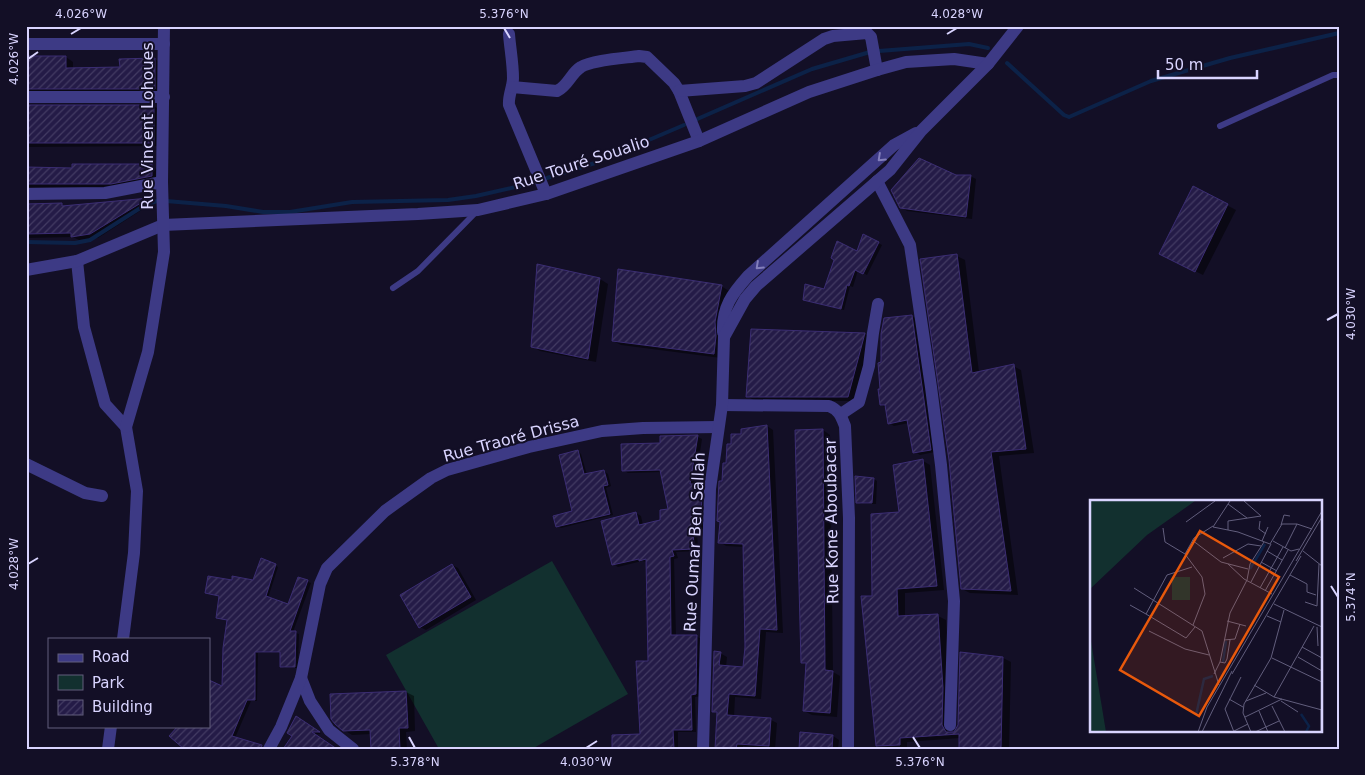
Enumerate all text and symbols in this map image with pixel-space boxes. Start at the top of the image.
text: 4.026°W [55,7,107,21]
text: 5.376°N [479,7,529,21]
text: 4.028°W [931,7,983,21]
text: 4.026°W [7,33,21,85]
street label: Rue Vincent Lohoues [138,42,157,210]
scale bar [1158,48,1256,80]
text: 50 m [1165,56,1203,74]
street label: Rue Touré Soualio [511,131,652,193]
one-way arrow [877,152,886,161]
one-way arrow [756,260,765,269]
text: 4.030°W [1344,288,1358,340]
street label: Rue Traoré Drissa [441,411,581,466]
street label: Rue Kone Aboubacar [821,437,842,604]
street label: Rue Oumar Ben Sallah [680,452,709,632]
inset map [1090,500,1322,732]
text: 4.028°W [7,538,21,590]
text: 5.374°N [1344,572,1358,622]
legend [48,638,210,728]
text: Road [92,648,130,666]
text: Park [92,674,125,692]
text: Building [92,698,153,716]
text: 5.378°N [390,755,440,769]
text: 4.030°W [560,755,612,769]
text: 5.376°N [895,755,945,769]

